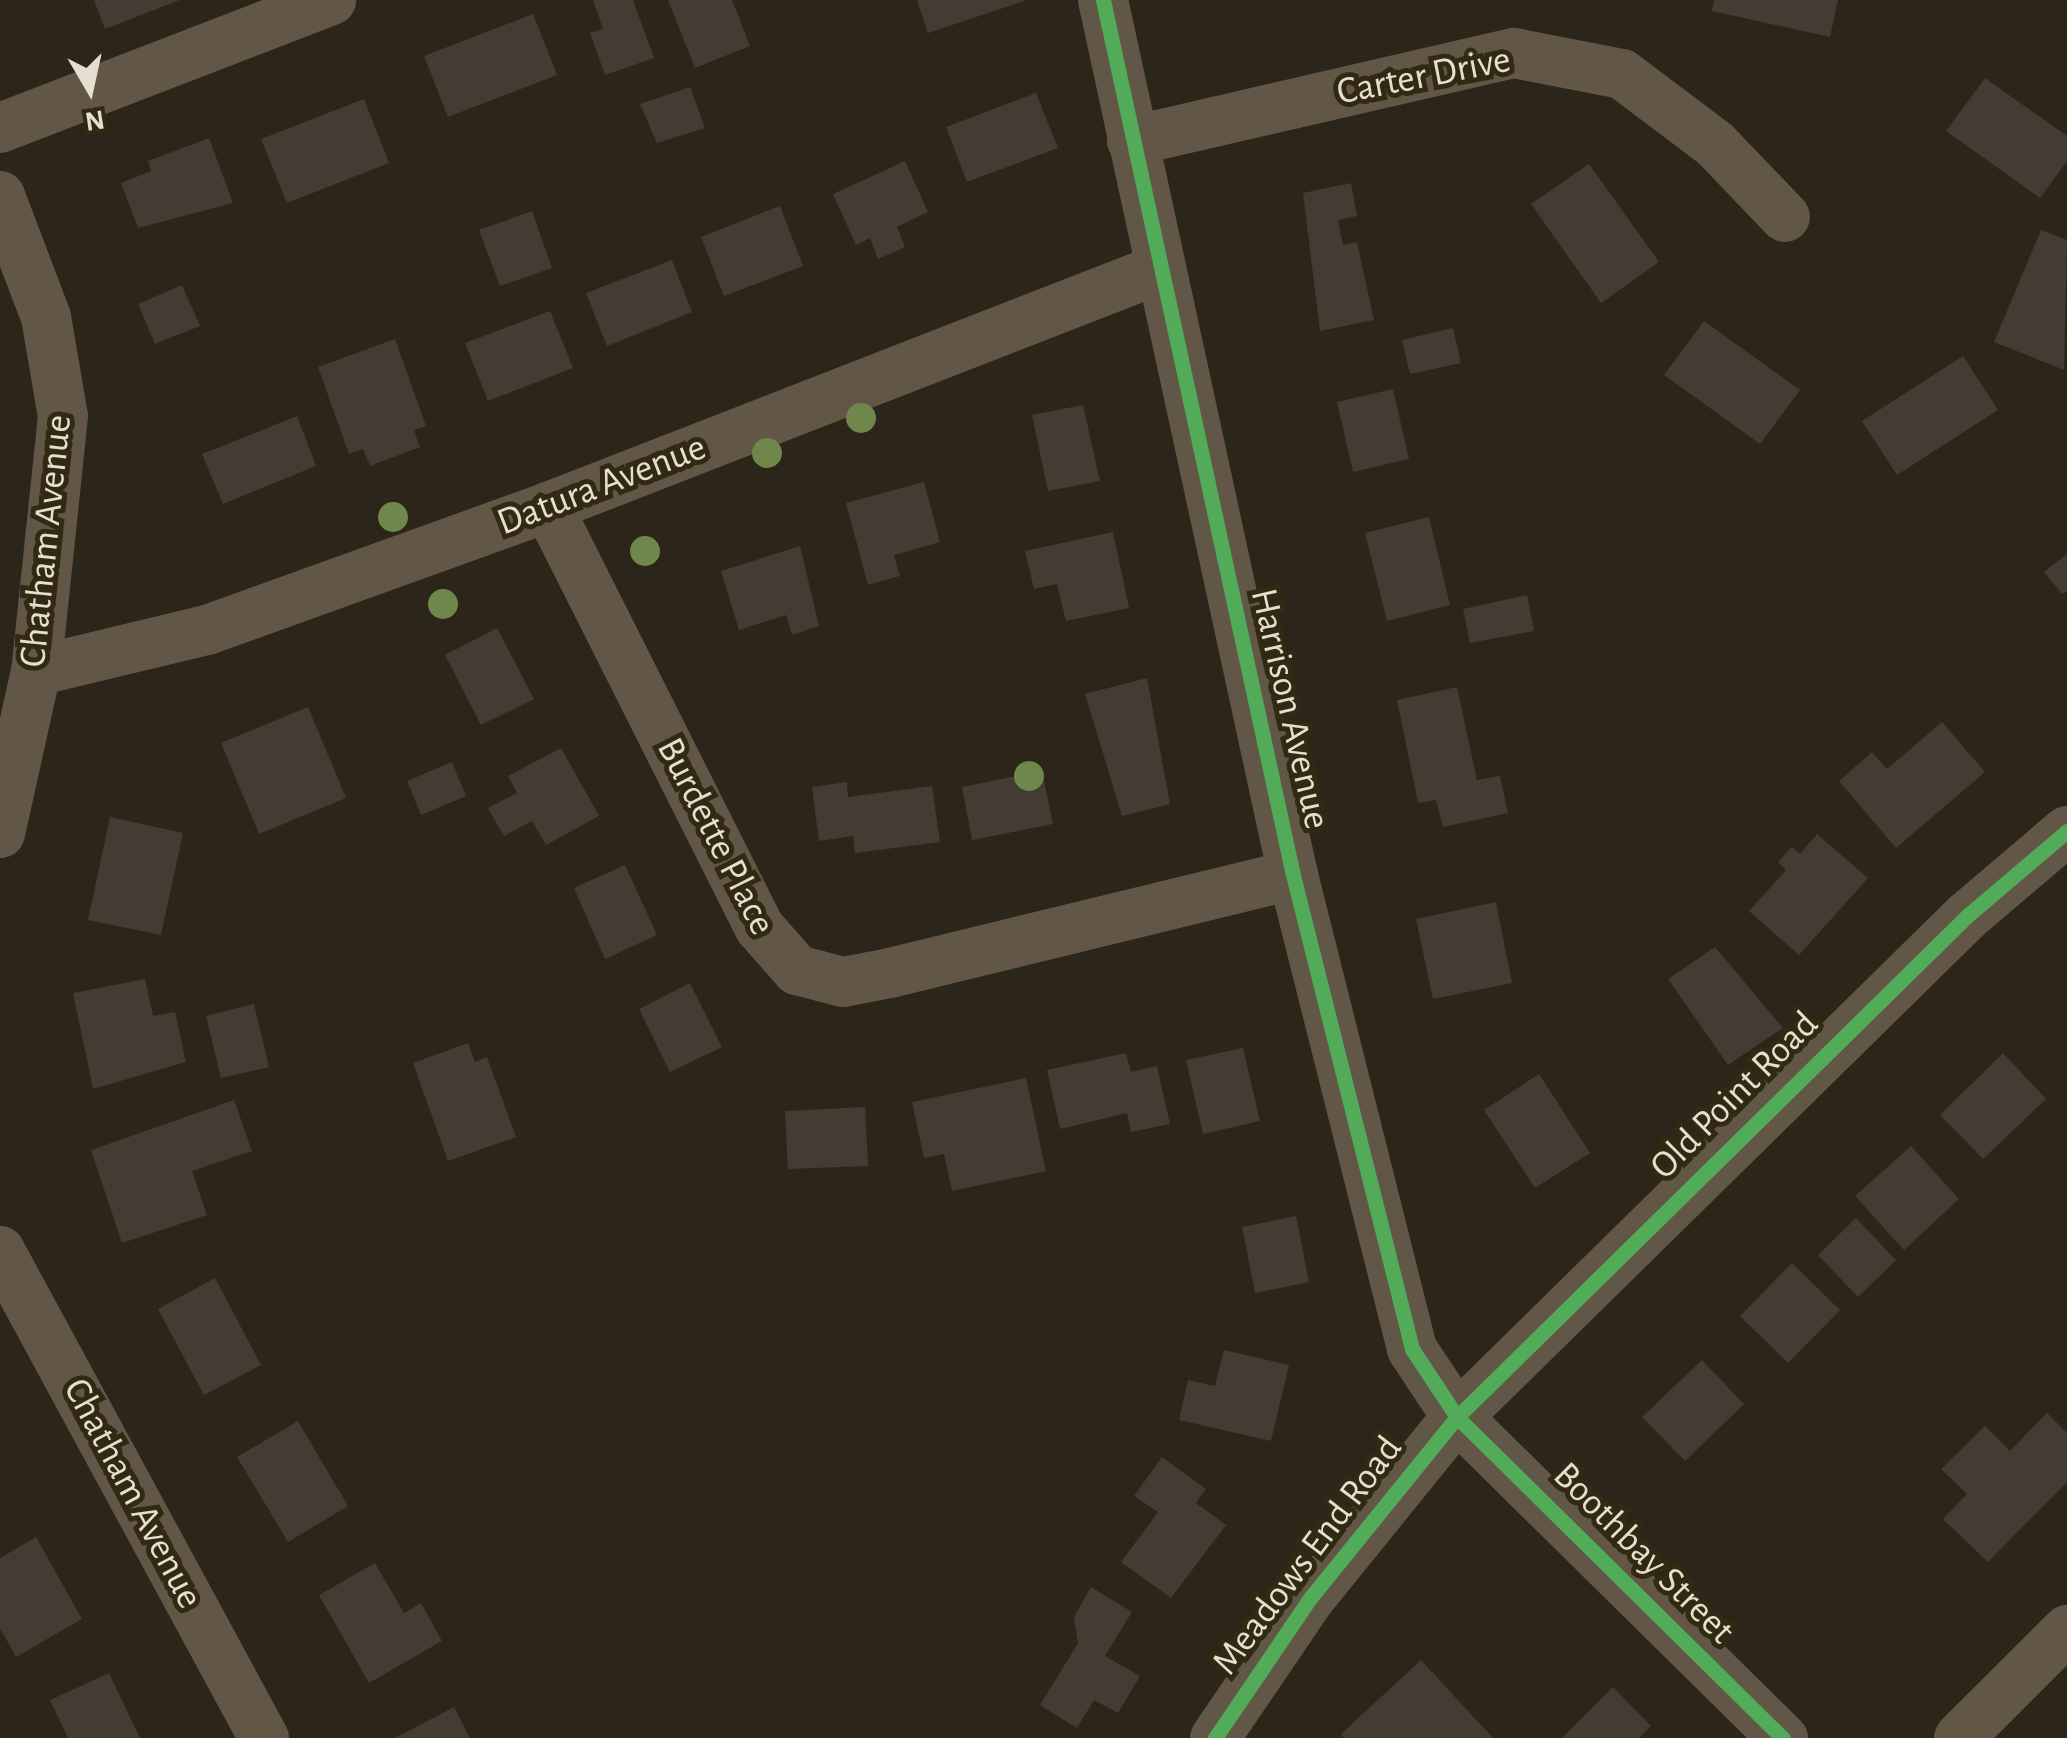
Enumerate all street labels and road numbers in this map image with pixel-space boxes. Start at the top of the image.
street label: Carter Drive [1333,38,1515,116]
street label: Chatham Avenue [11,413,83,669]
street label: Datura Avenue [491,425,713,547]
street label: Harrison Avenue [1239,584,1339,834]
street label: Burdette Place [646,731,784,943]
street label: Old Point Road [1641,1002,1829,1190]
street label: Chatham Avenue [52,1371,212,1617]
street label: Meadows End Road [1203,1428,1413,1684]
street label: Boothbay Street [1543,1454,1743,1654]

